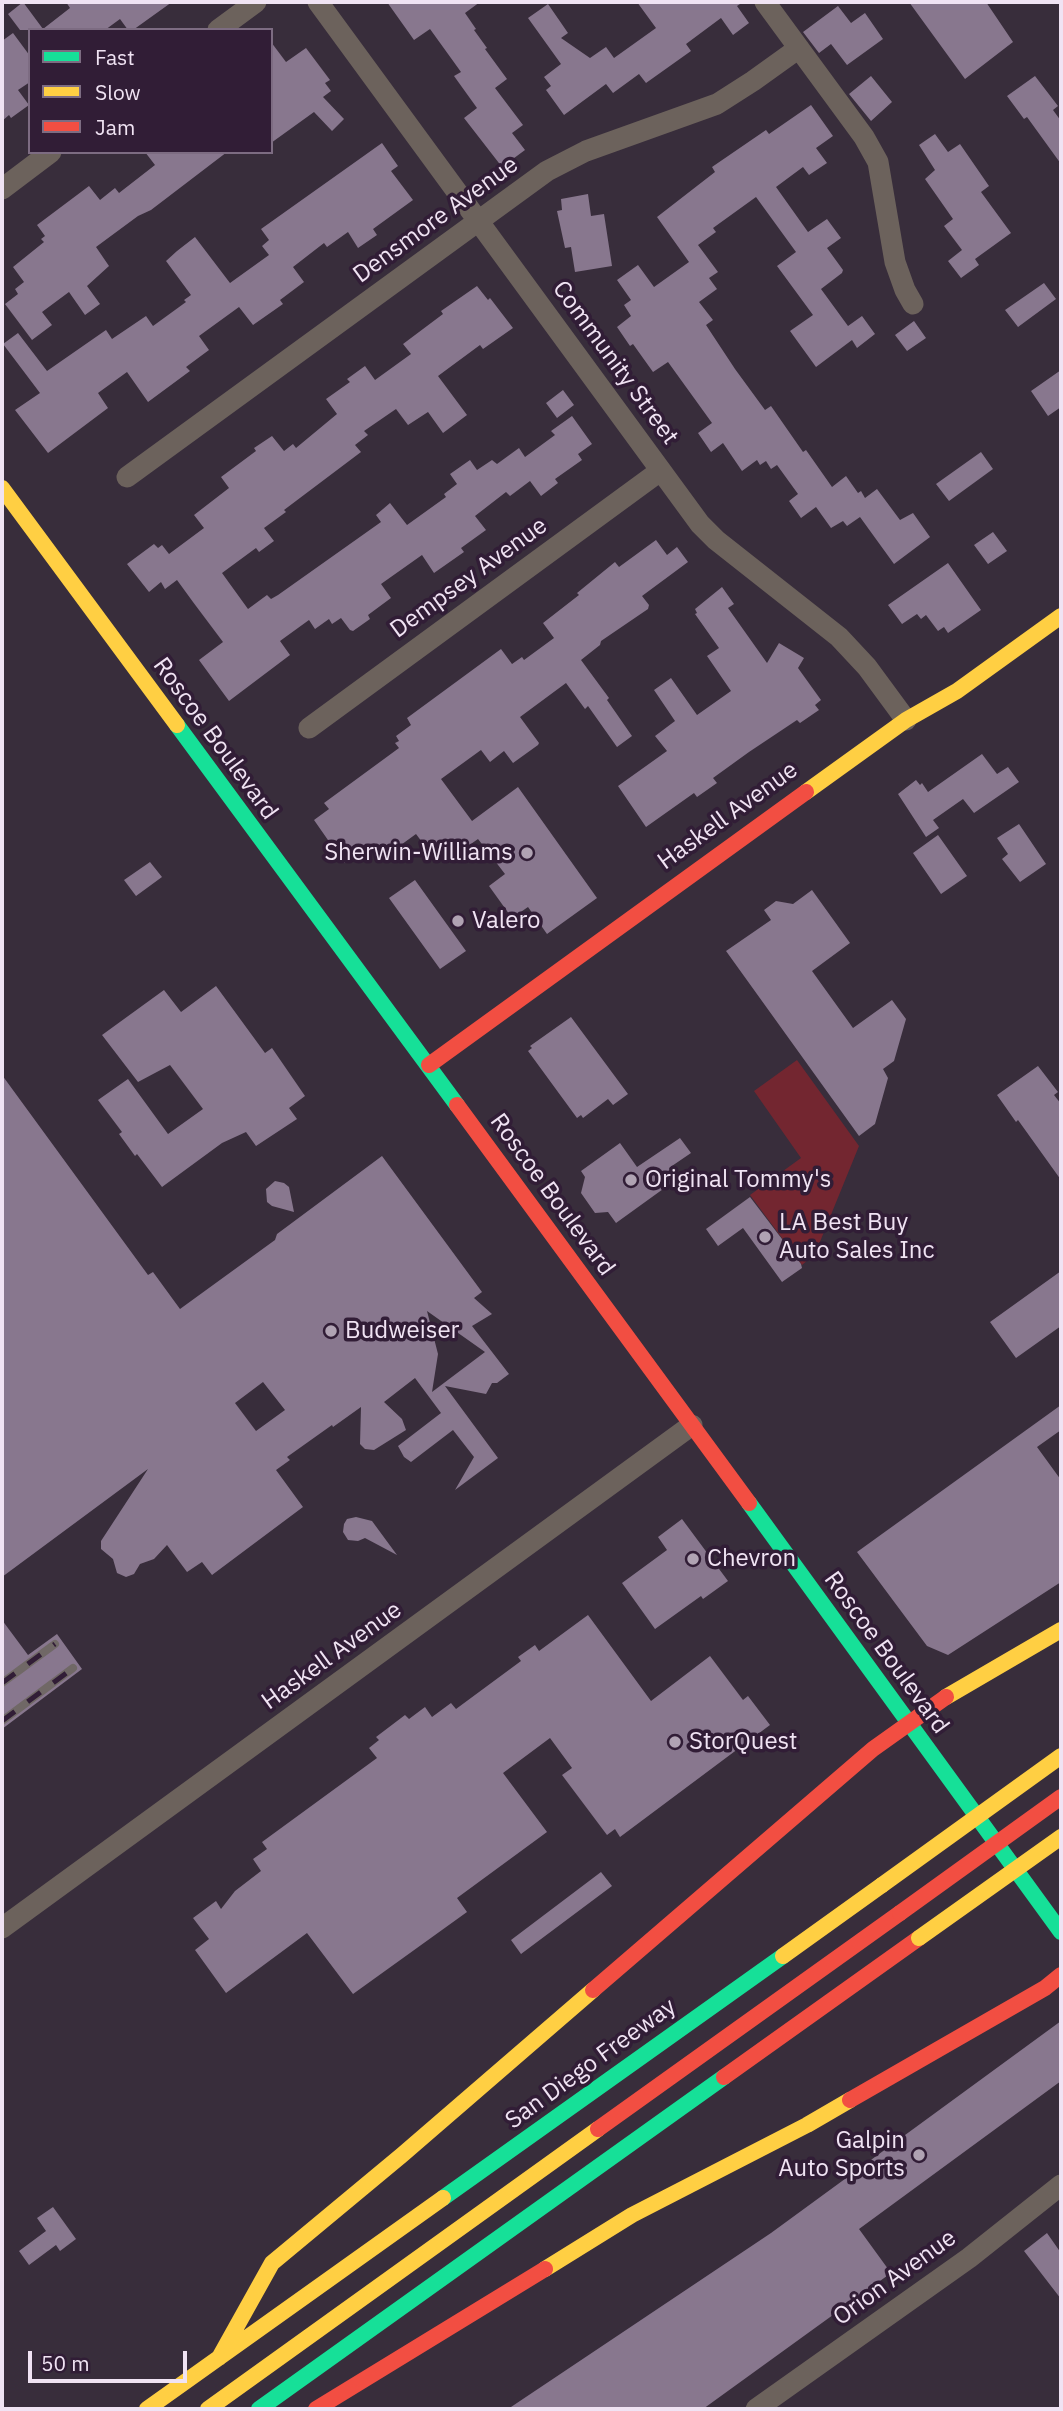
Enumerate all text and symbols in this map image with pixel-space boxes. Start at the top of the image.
legend [28,28,273,154]
text: Fast [95,43,135,71]
text: Slow [95,78,141,106]
text: Jam [95,113,135,141]
street label: Densmore Avenue [348,151,524,289]
street label: Community Street [546,275,684,451]
street label: Dempsey Avenue [385,511,553,645]
street label: Roscoe Boulevard [146,652,284,826]
street label: Haskell Avenue [653,756,803,876]
place label: Sherwin-Williams [324,839,513,867]
marker: Sherwin-Williams [519,845,535,861]
place label: Valero [472,907,541,935]
marker: Valero [450,913,466,929]
street label: Roscoe Boulevard [483,1108,621,1282]
place label: Original Tommy's [645,1166,831,1194]
marker: Original Tommy's [623,1172,639,1188]
place label: LA Best Buy Auto Sales Inc [779,1209,935,1265]
marker: LA Best Buy Auto Sales Inc [757,1229,773,1245]
place label: Budweiser [345,1317,459,1345]
marker: Budweiser [323,1323,339,1339]
place label: Chevron [707,1545,796,1573]
marker: Chevron [685,1551,701,1567]
street label: Roscoe Boulevard [817,1566,955,1740]
street label: Haskell Avenue [257,1596,407,1716]
place label: StorQuest [689,1728,798,1756]
marker: StorQuest [667,1734,683,1750]
street label: San Diego Freeway [500,1992,682,2136]
place label: Galpin Auto Sports [778,2127,905,2183]
marker: Galpin Auto Sports [911,2147,927,2163]
street label: Orion Avenue [828,2224,962,2332]
scale bar [32,2338,191,2382]
text: 50 m [41,2349,90,2377]

